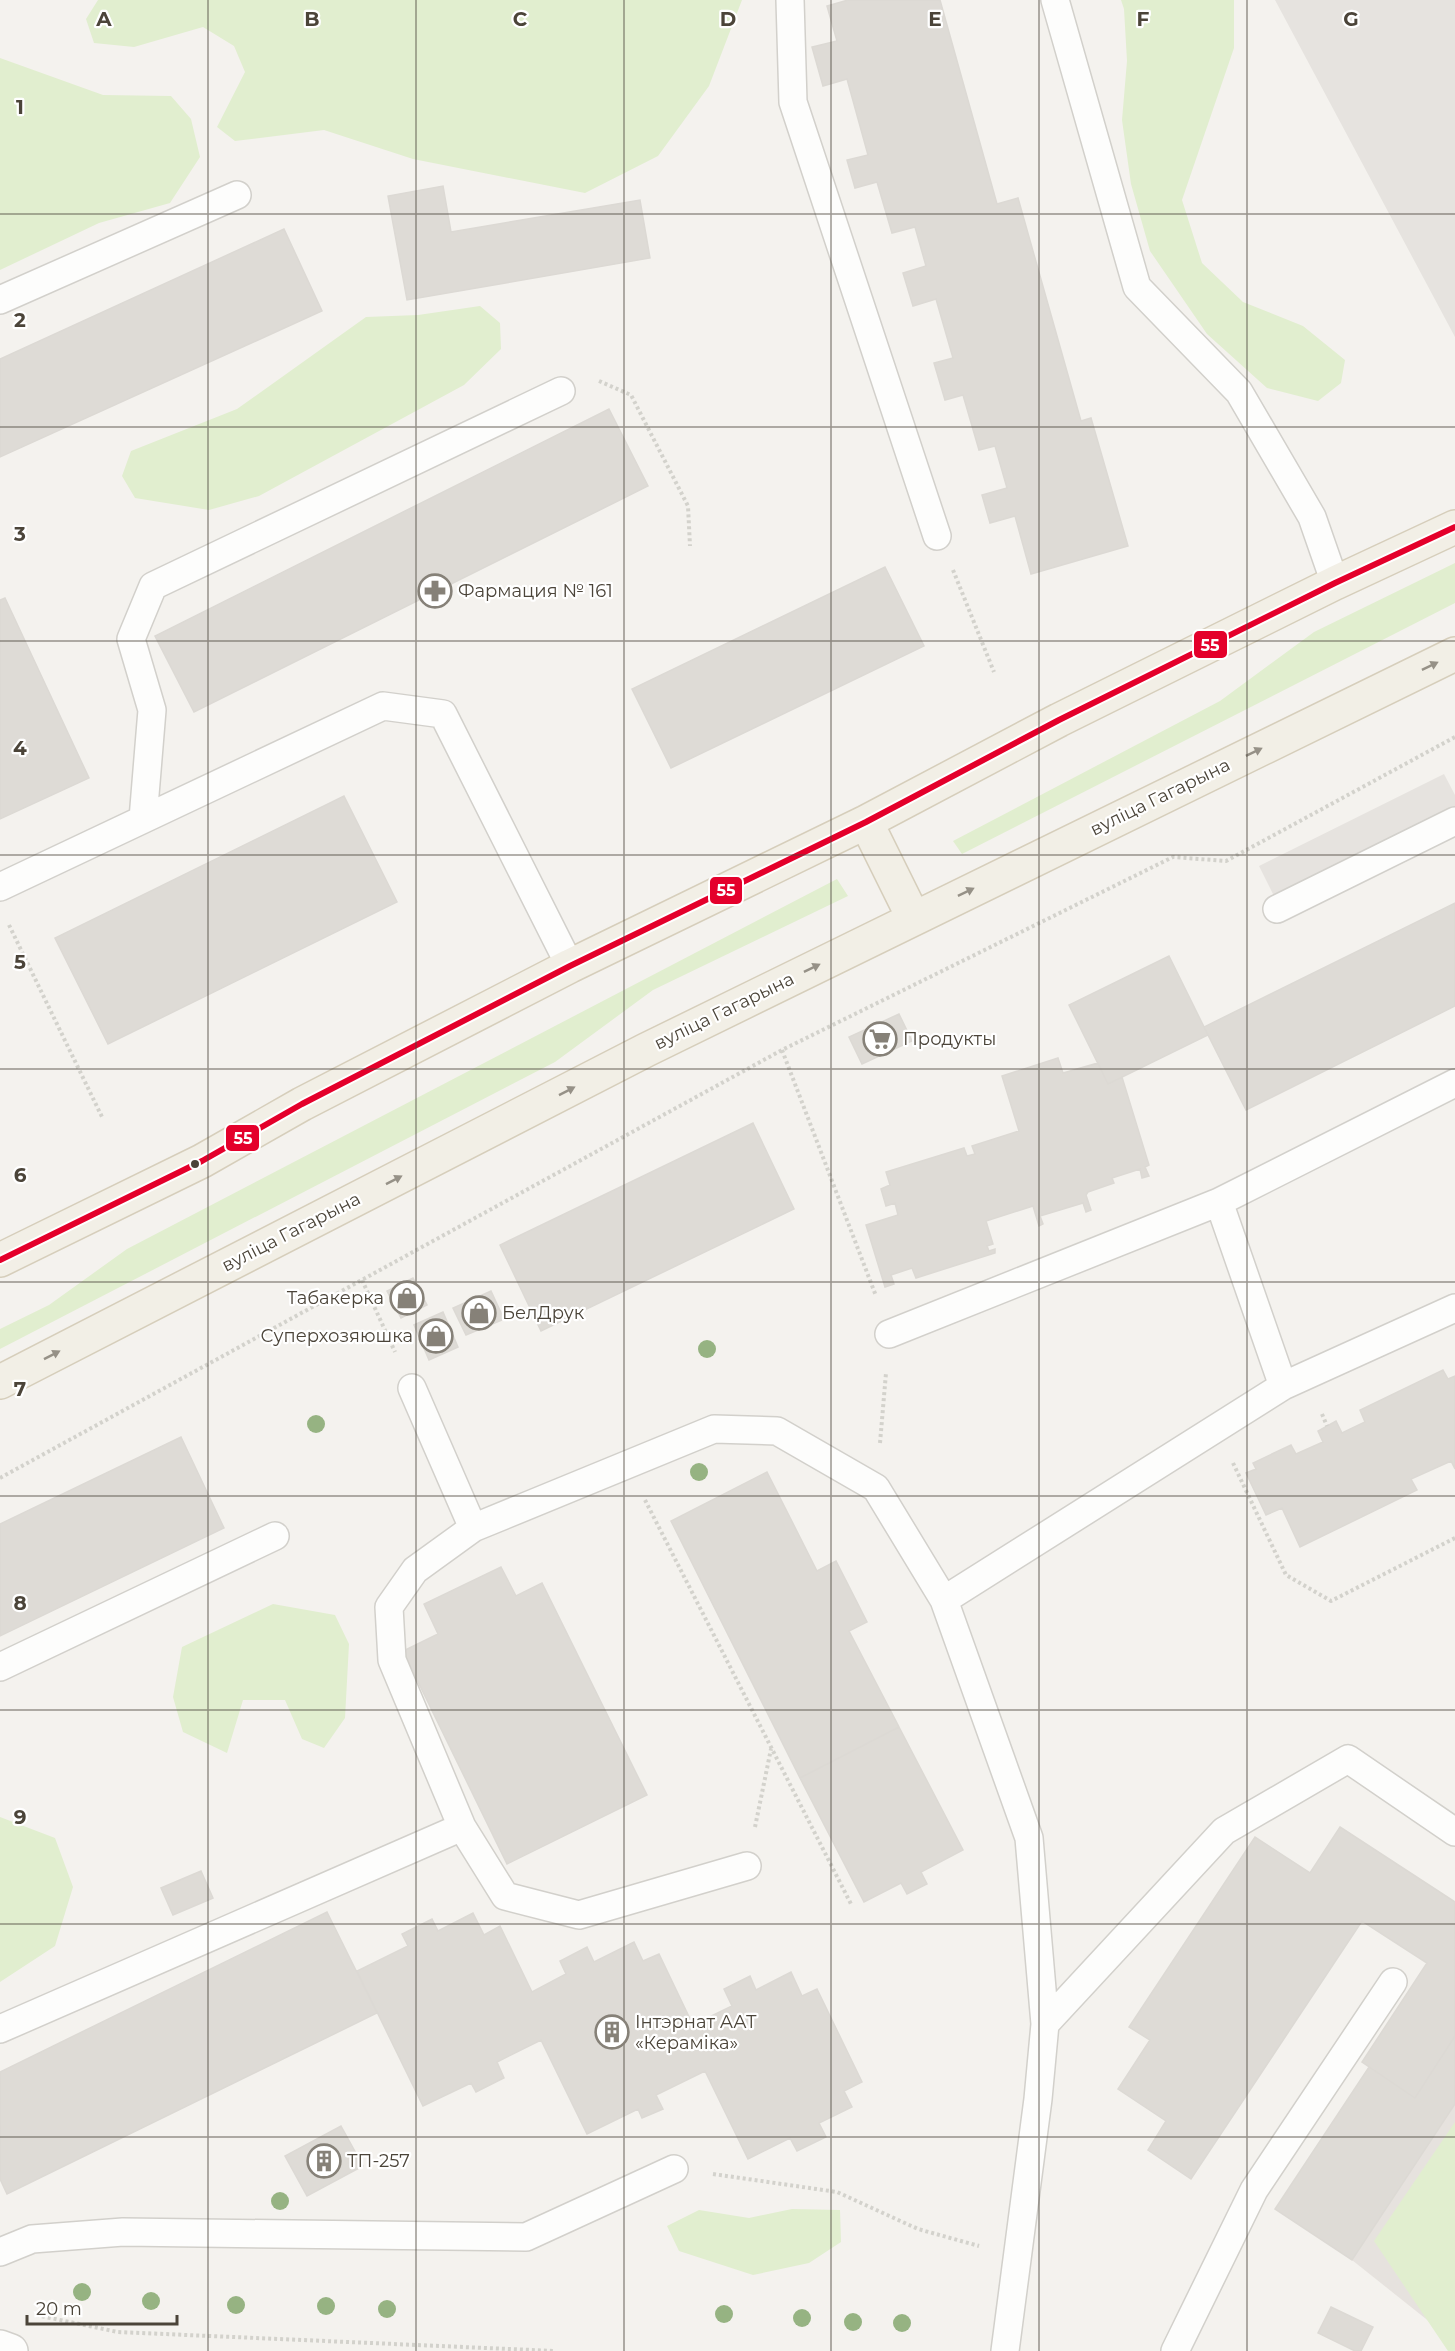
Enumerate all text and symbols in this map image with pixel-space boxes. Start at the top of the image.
text: A [95,7,112,31]
text: B [304,7,320,31]
text: C [513,7,528,31]
text: D [720,7,736,31]
text: E [928,7,942,31]
text: F [1137,7,1150,31]
text: G [1343,7,1359,31]
text: 1 [16,95,24,119]
text: 2 [14,308,26,332]
text: 3 [13,522,26,546]
pharmacy icon: Фармация № 161 [417,573,453,609]
place label: Фармация № 161 [458,580,613,602]
line badge: 55 [1193,630,1228,659]
text: 55 [1201,636,1220,655]
one-way arrow [1421,662,1438,671]
text: 4 [13,736,27,760]
one-way arrow [1246,747,1263,756]
street label: вуліца Гагарына [1086,754,1234,840]
line badge: 55 [709,876,743,905]
text: 55 [717,881,736,900]
one-way arrow [957,887,974,896]
text: 5 [14,950,26,974]
one-way arrow [803,963,820,972]
street label: вуліца Гагарына [650,968,798,1054]
supermarket icon: Продукты [862,1021,898,1057]
place label: Продукты [903,1028,996,1050]
one-way arrow [558,1086,576,1096]
line badge: 55 [225,1124,260,1152]
text: 55 [234,1129,253,1148]
unlabelled marker [189,1158,201,1170]
text: 6 [14,1163,27,1187]
one-way arrow [385,1175,402,1184]
street label: вуліца Гагарына [218,1188,364,1276]
shop icon: Табакерка [389,1280,425,1316]
place label: Табакерка [287,1287,384,1309]
shop icon: БелДрук [461,1295,497,1331]
place label: БелДрук [502,1302,585,1324]
shop icon: Суперхозяюшка [418,1318,454,1354]
place label: Суперхозяюшка [261,1325,413,1347]
one-way arrow [44,1350,61,1360]
text: 7 [14,1377,26,1401]
text: 8 [13,1591,27,1615]
text: 9 [14,1805,26,1829]
place label: Інтэрнат ААТ «Кераміка» [635,2011,757,2054]
building icon: Інтэрнат ААТ «Кераміка» [594,2014,630,2050]
building icon: ТП-257 [306,2143,342,2179]
place label: ТП-257 [347,2150,410,2172]
scale bar [27,2288,177,2326]
text: 20 m [36,2298,82,2320]

